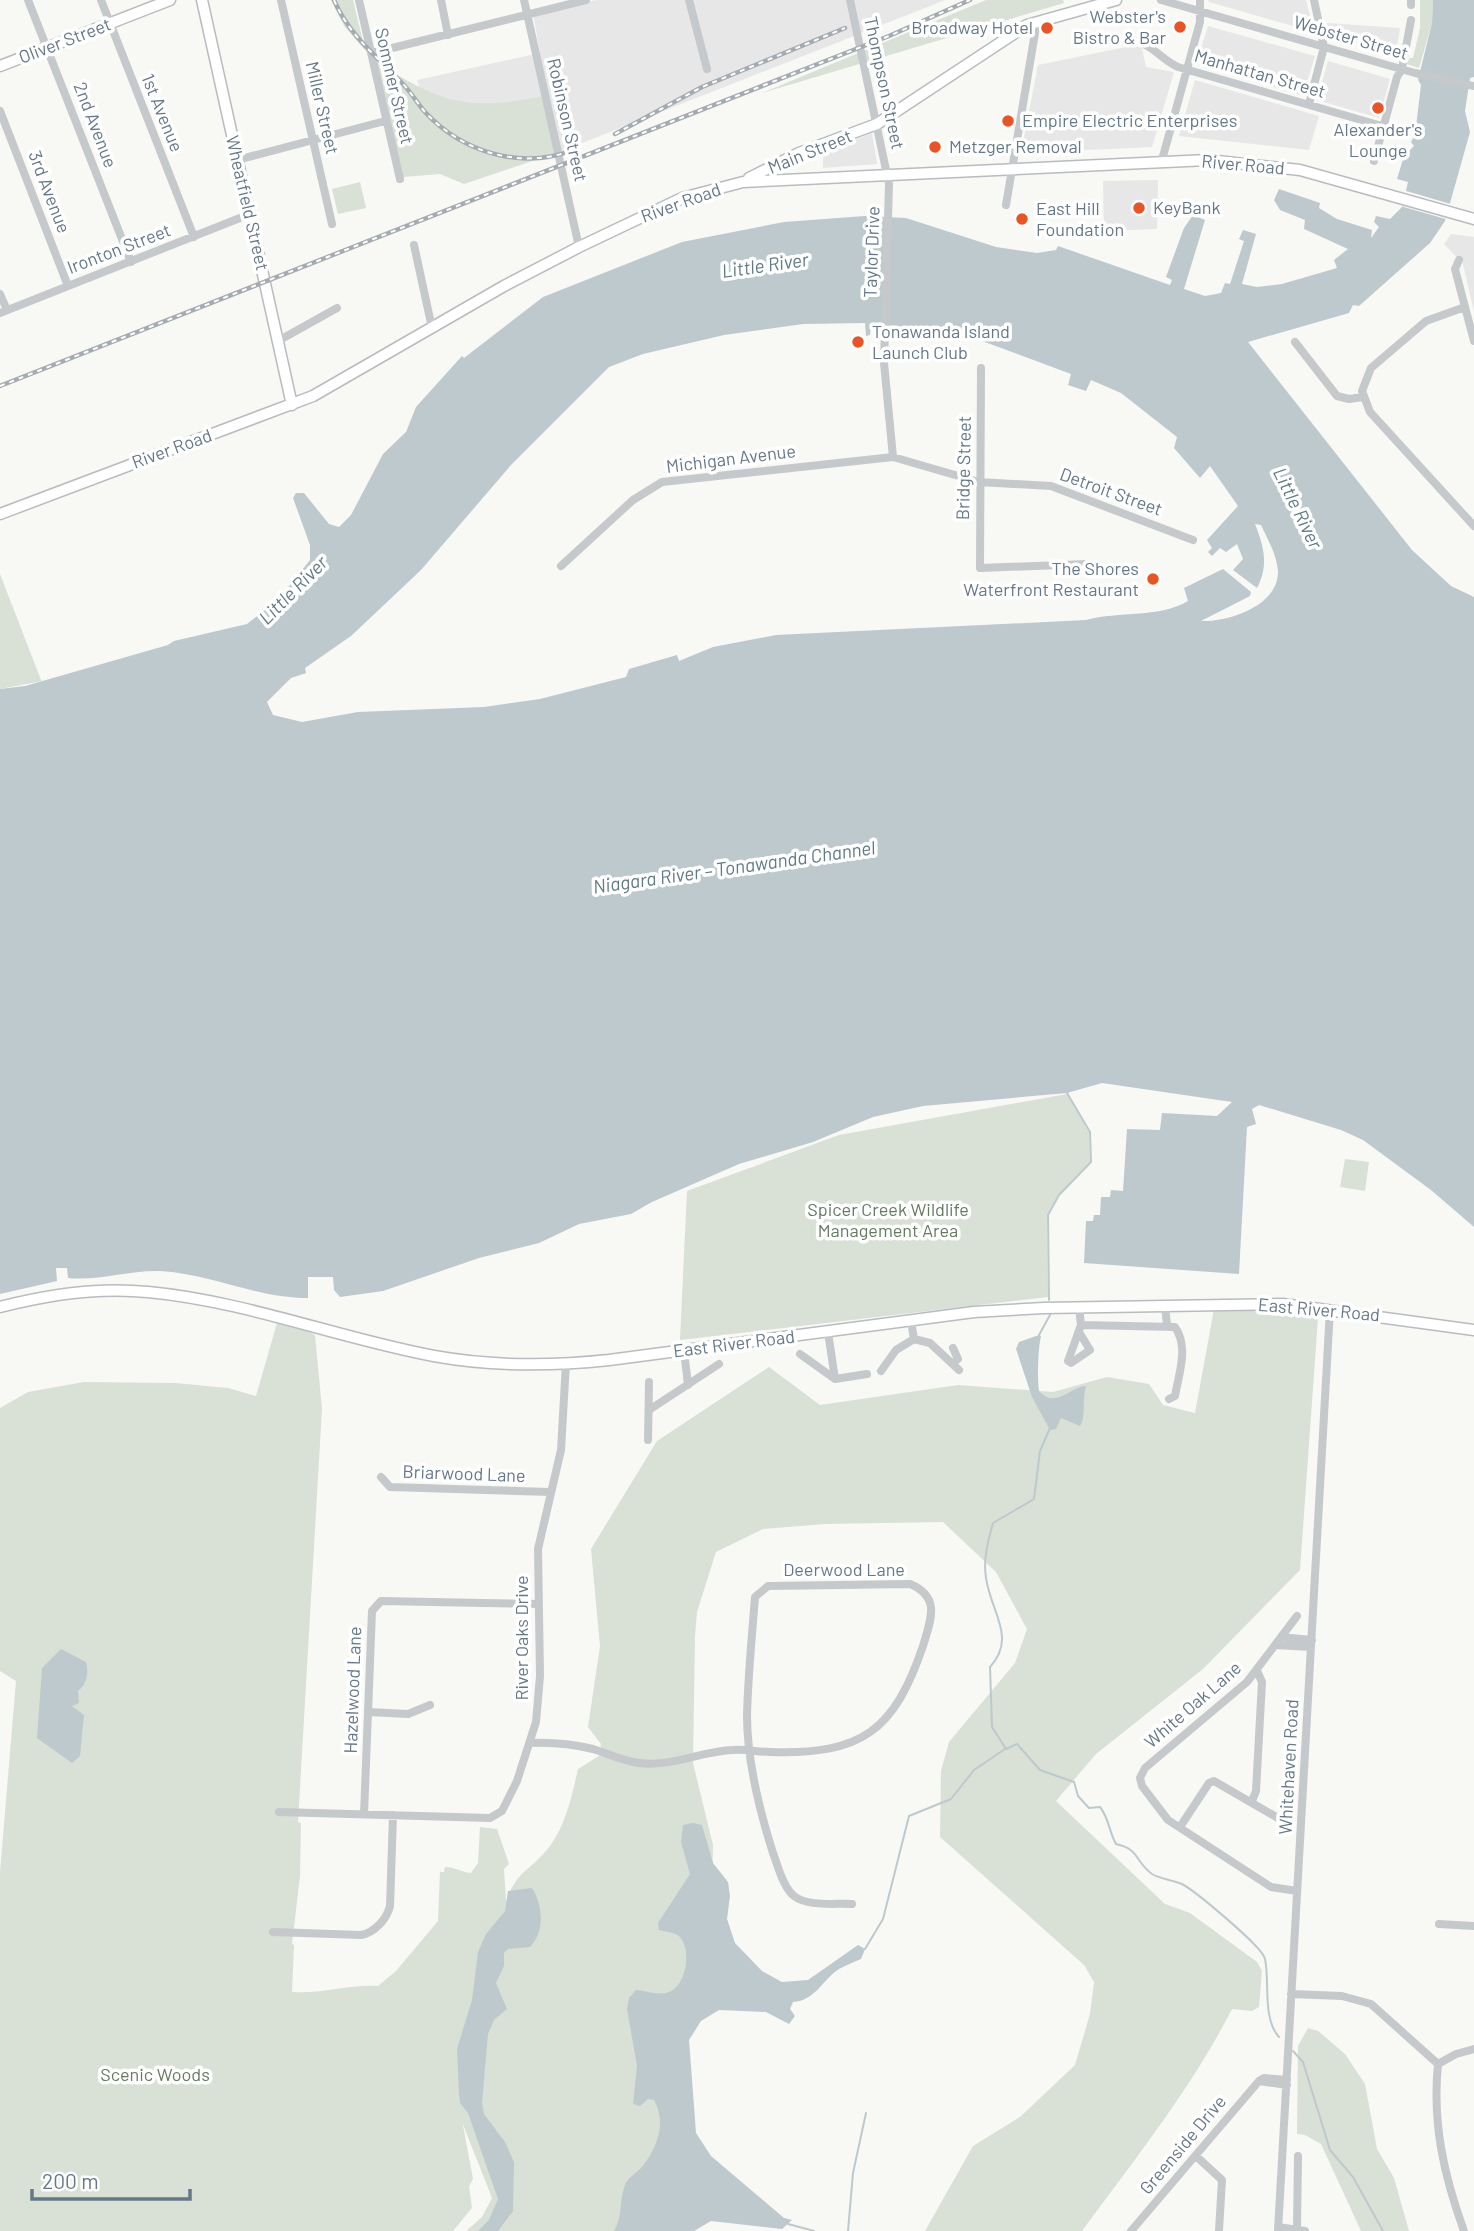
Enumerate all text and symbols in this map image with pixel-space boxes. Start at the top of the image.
place label: Webster's Bistro & Bar [1073,5,1166,48]
street label: Webster Street [1291,10,1411,64]
street label: Oliver Street [15,12,114,68]
street label: Thompson Street [860,14,910,151]
place label: Broadway Hotel [911,16,1033,38]
marker: Webster's Bistro & Bar [1172,19,1188,35]
marker: Broadway Hotel [1039,20,1055,36]
street label: Sommer Street [371,25,419,146]
street label: Manhattan Street [1192,44,1328,102]
street label: Robinson Street [543,56,593,184]
street label: Miller Street [302,59,344,156]
street label: 1st Avenue [137,70,189,155]
street label: 2nd Avenue [70,79,122,171]
marker: Alexander's Lounge [1370,100,1386,116]
place label: Empire Electric Enterprises [1022,109,1237,131]
marker: Empire Electric Enterprises [1000,113,1016,129]
place label: Alexander's Lounge [1334,118,1422,161]
street label: Main Street [764,124,855,178]
street label: Wheatfield Street [222,133,274,272]
place label: Metzger Removal [949,135,1082,157]
marker: Metzger Removal [927,139,943,155]
street label: 3rd Avenue [24,147,76,236]
street label: River Road [1201,149,1286,179]
street label: River Road [638,177,724,227]
place label: KeyBank [1153,196,1220,218]
place label: East Hill Foundation [1036,197,1124,240]
marker: KeyBank [1131,200,1147,216]
street label: Taylor Drive [858,206,884,298]
marker: East Hill Foundation [1014,211,1030,227]
street label: Ironton Street [64,218,174,278]
water label: Little River [720,247,811,282]
place label: Tonawanda Island Launch Club [872,320,1010,363]
marker: Tonawanda Island Launch Club [850,334,866,350]
street label: Bridge Street [951,416,975,520]
street label: River Road [129,423,215,473]
street label: Michigan Avenue [665,439,797,477]
street label: Detroit Street [1057,462,1166,520]
water label: Little River [1269,464,1328,553]
water label: Little River [254,550,333,629]
place label: The Shores Waterfront Restaurant [963,557,1139,600]
marker: The Shores Waterfront Restaurant [1145,571,1161,587]
water label: Niagara River – Tonawanda Channel [591,835,877,898]
park label: Spicer Creek Wildlife Management Area [807,1198,969,1241]
street label: East River Road [1257,1293,1381,1325]
street label: East River Road [672,1325,796,1361]
street label: Briarwood Lane [402,1460,526,1486]
street label: Deerwood Lane [783,1558,905,1580]
street label: River Oaks Drive [510,1575,532,1701]
street label: Hazelwood Lane [339,1626,365,1754]
street label: White Oak Lane [1139,1656,1245,1752]
street label: Whitehaven Road [1273,1699,1303,1835]
park label: Scenic Woods [100,2063,210,2085]
street label: Greenside Drive [1134,2090,1230,2198]
scale bar [32,2158,189,2202]
text: 200 m [42,2168,99,2193]

